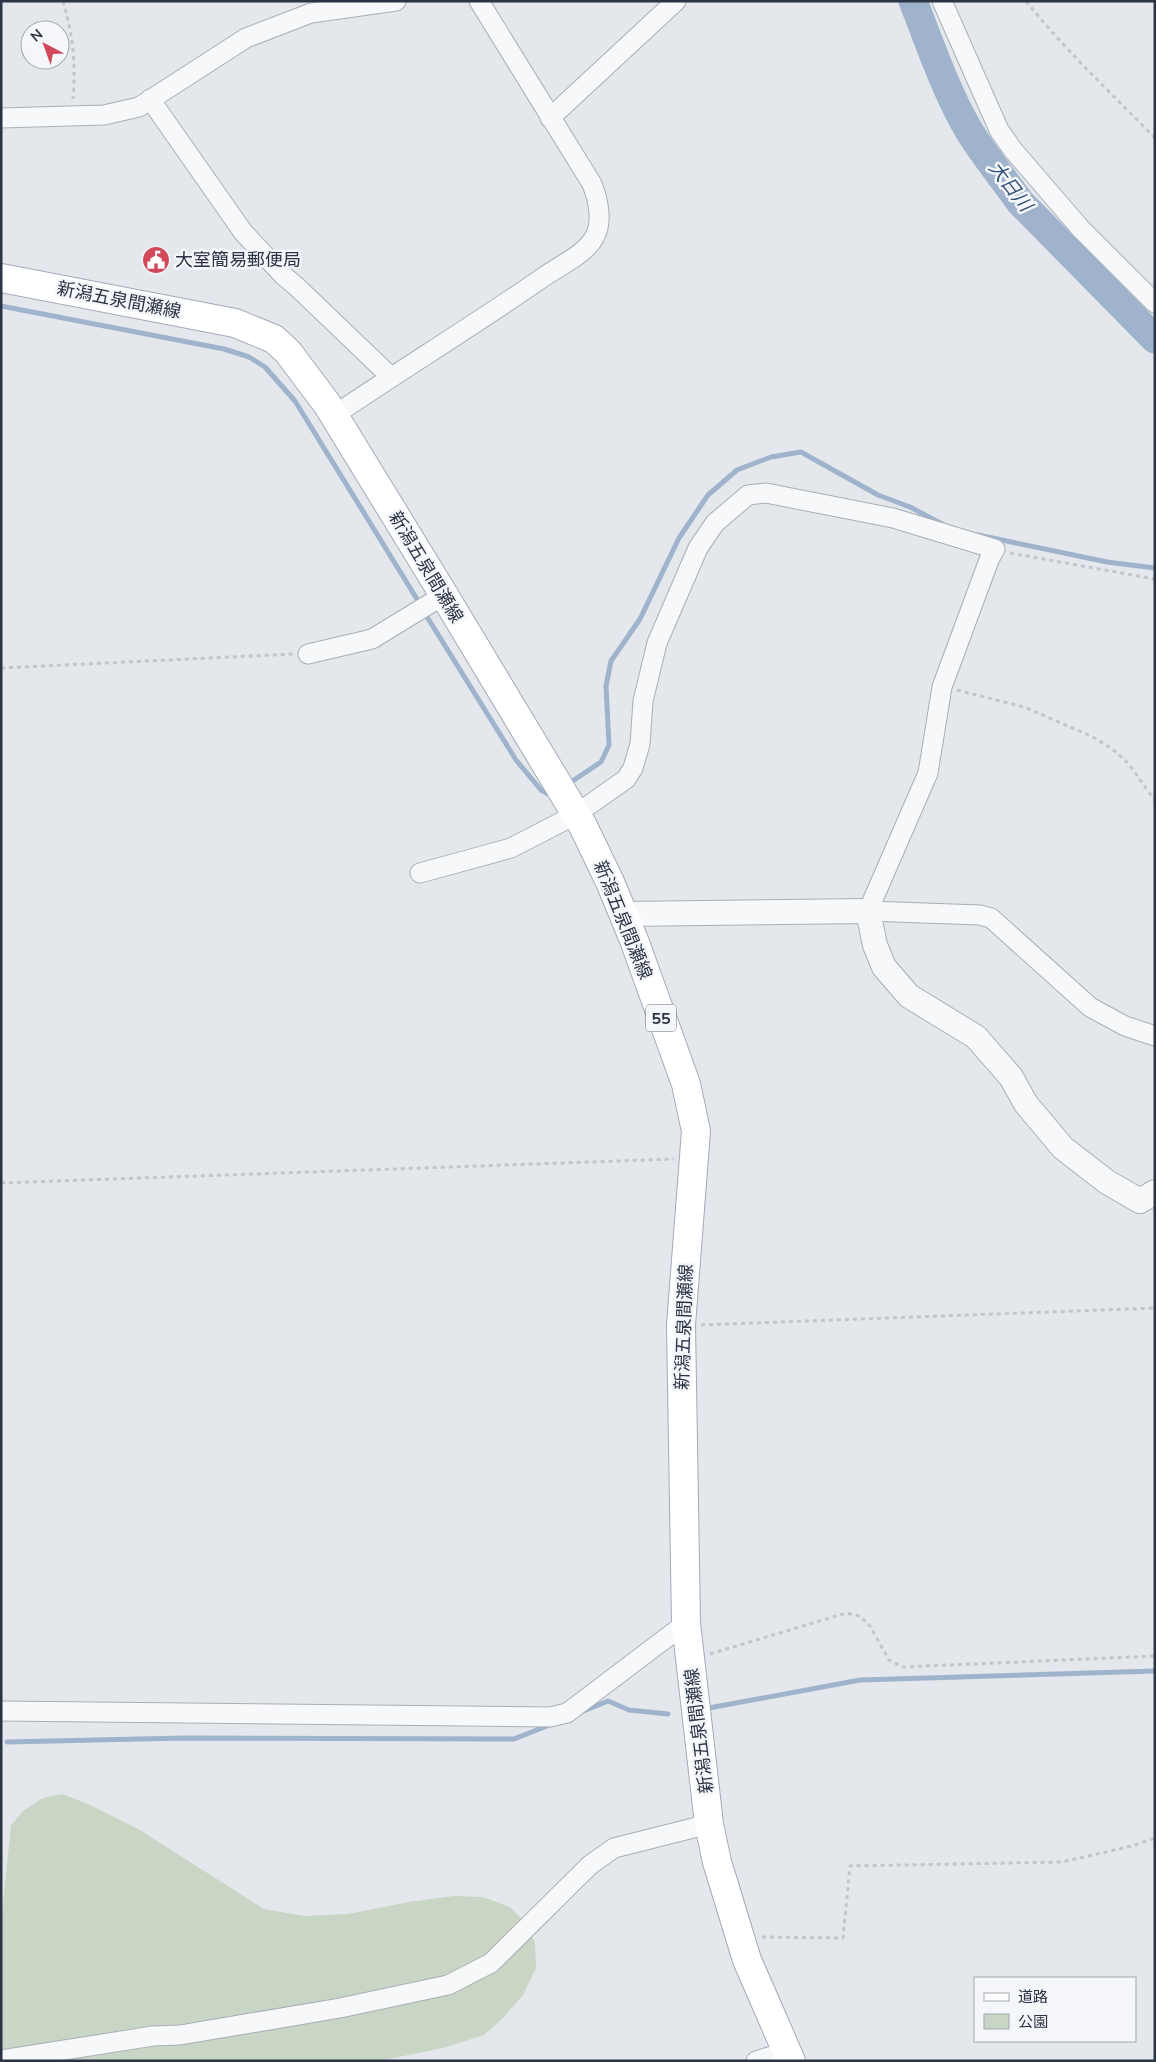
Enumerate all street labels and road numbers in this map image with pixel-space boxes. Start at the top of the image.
street label: 新潟五泉間瀬線 [55,276,183,323]
street label: 新潟五泉間瀬線 [384,507,469,627]
street label: 新潟五泉間瀬線 [589,857,658,983]
road number: 55 [646,1004,676,1032]
street label: 新潟五泉間瀬線 [670,1264,697,1390]
street label: 新潟五泉間瀬線 [679,1667,718,1795]

